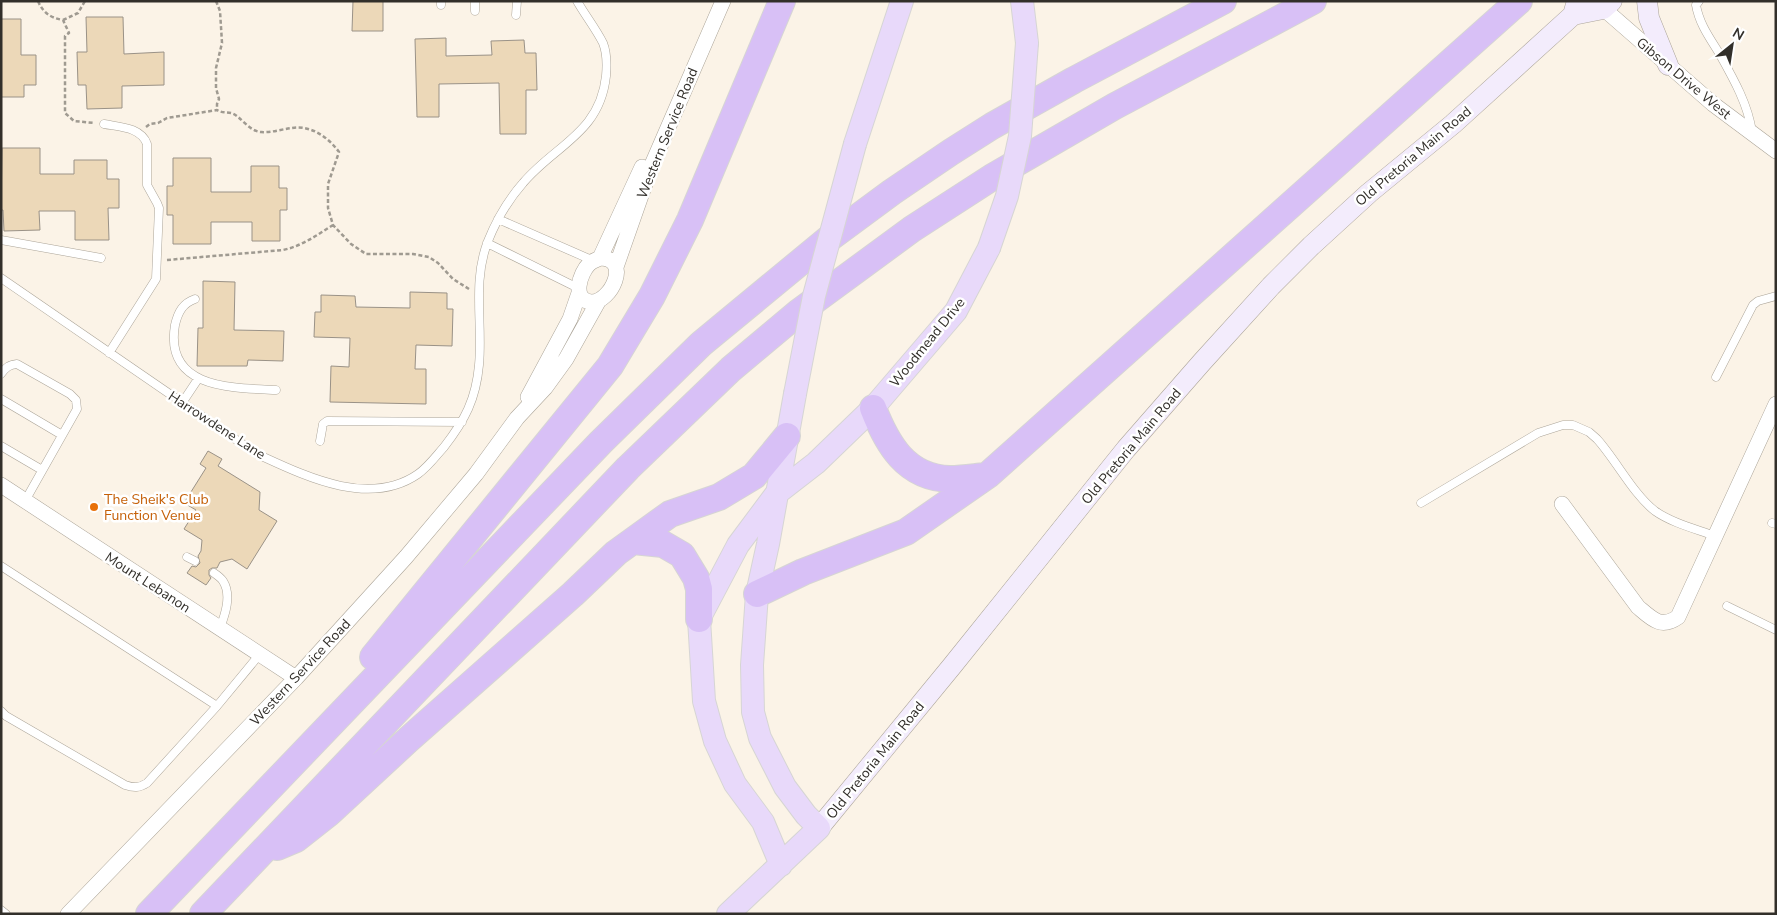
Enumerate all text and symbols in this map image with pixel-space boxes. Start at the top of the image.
north arrow [1707,20,1757,70]
text: N [1729,23,1748,45]
street label: Gibson Drive West [1632,33,1735,124]
street label: Western Service Road [633,65,702,201]
street label: Old Pretoria Main Road [1351,102,1475,211]
street label: Woodmead Drive [885,294,969,391]
street label: Old Pretoria Main Road [1077,384,1186,508]
street label: Harrowdene Lane [164,387,269,464]
place label: The Sheik's Club Function Venue [104,490,209,525]
marker: The Sheik's Club Function Venue [88,501,100,513]
street label: Mount Lebanon [101,548,194,617]
street label: Western Service Road [246,615,355,730]
street label: Old Pretoria Main Road [822,697,929,823]

